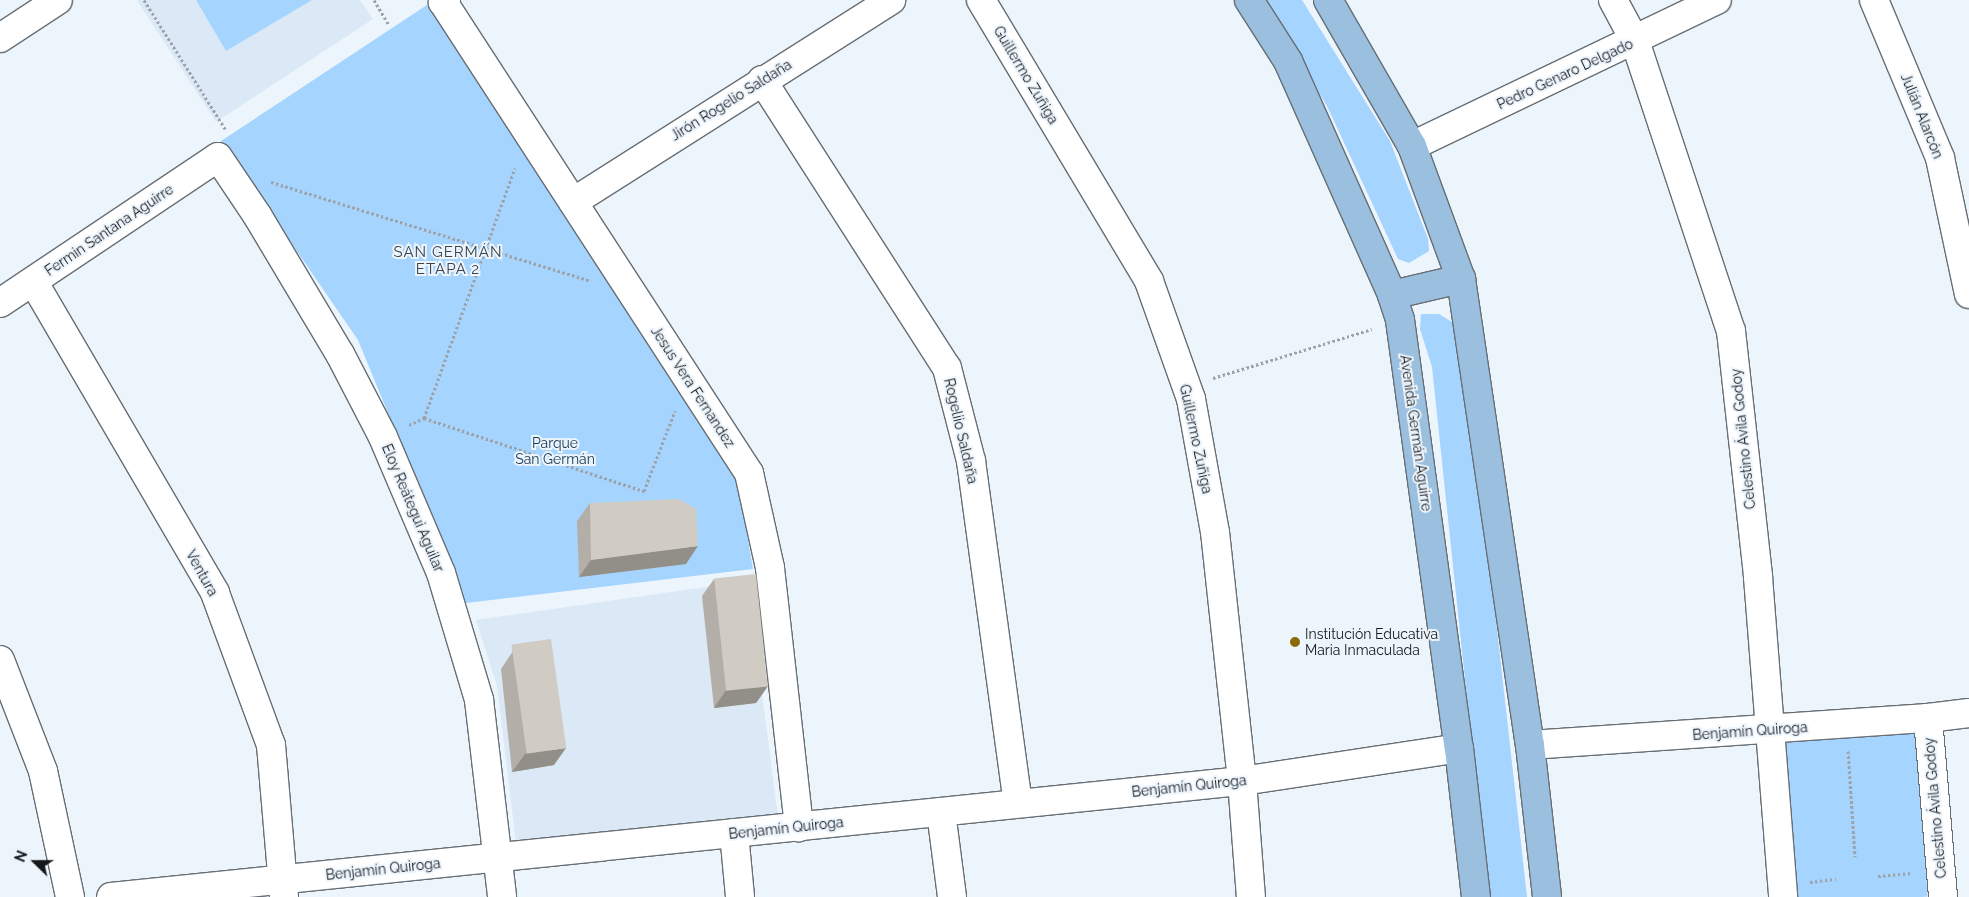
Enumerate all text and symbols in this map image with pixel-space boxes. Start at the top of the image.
street label: Guillermo Zuñiga [990,23,1062,127]
street label: Pedro Genaro Delgado [1494,35,1636,113]
street label: Jirón Rogelio Saldaña [667,56,795,144]
street label: Julián Alarcón [1897,71,1947,161]
street label: Fermin Santana Aguirre [41,181,177,279]
district label: SAN GERMÁN ETAPA 2 [392,243,504,278]
street label: Jesus Vera Fernandez [647,323,739,451]
street label: Avenida Germán Aguirre [1397,354,1435,512]
street label: Celestino Ávila Godoy [1727,368,1759,510]
street label: Rogeliio Saldaña [941,376,981,486]
street label: Guillermo Zuñiga [1176,383,1216,495]
park label: Parque San Germán [515,435,595,468]
street label: Eloy Reátegui Aguilar [378,441,448,575]
street label: Ventura [182,547,222,599]
place label: Institución Educativa Maria Inmaculada [1305,626,1438,658]
marker: Institución Educativa Maria Inmaculada [1289,636,1301,648]
street label: Benjamín Quiroga [1692,719,1808,743]
street label: Celestino Ávila Godoy [1920,737,1950,879]
street label: Benjamín Quiroga [1131,772,1247,800]
street label: Benjamín Quiroga [728,814,844,842]
north arrow [10,837,60,887]
text: N [12,848,31,864]
street label: Benjamín Quiroga [325,855,441,883]

